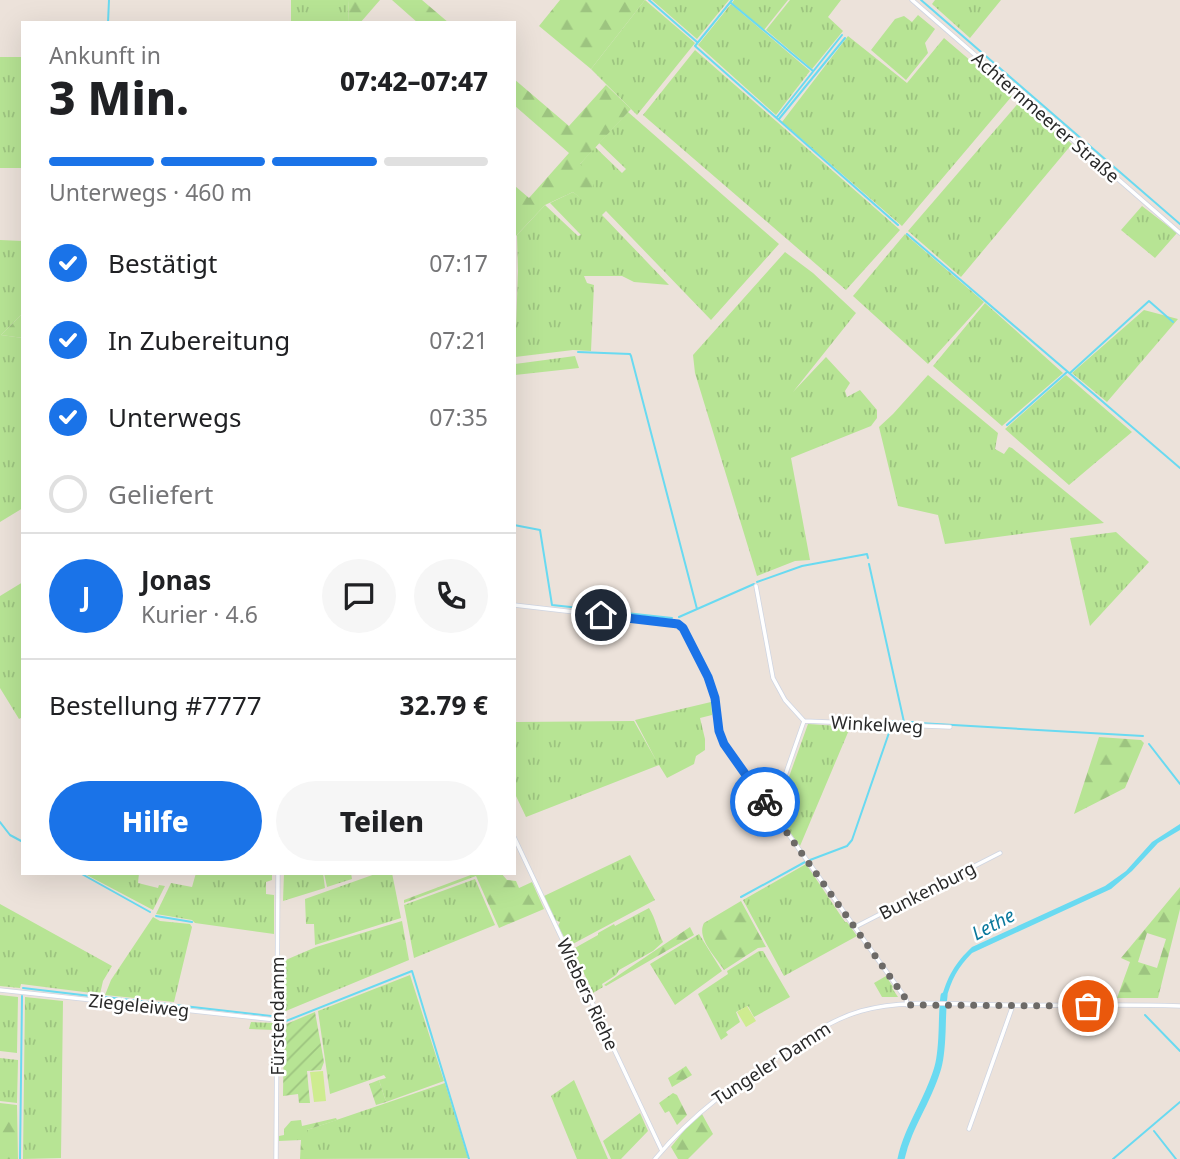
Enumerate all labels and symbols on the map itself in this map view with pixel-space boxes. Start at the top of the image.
street label: Achternmeerer Straße [967,46,1125,188]
pin [571,585,631,645]
street label: Winkelweg [830,710,924,738]
courier [730,767,800,837]
street label: Bunkenburg [875,855,979,925]
water label: Lethe [967,902,1019,946]
street label: Wiebers Riehe [552,934,624,1054]
street label: Fürstendamm [265,956,289,1076]
pin [1058,976,1118,1036]
street label: Ziegeleiweg [87,988,191,1022]
street label: Tungeler Damm [707,1016,835,1110]

